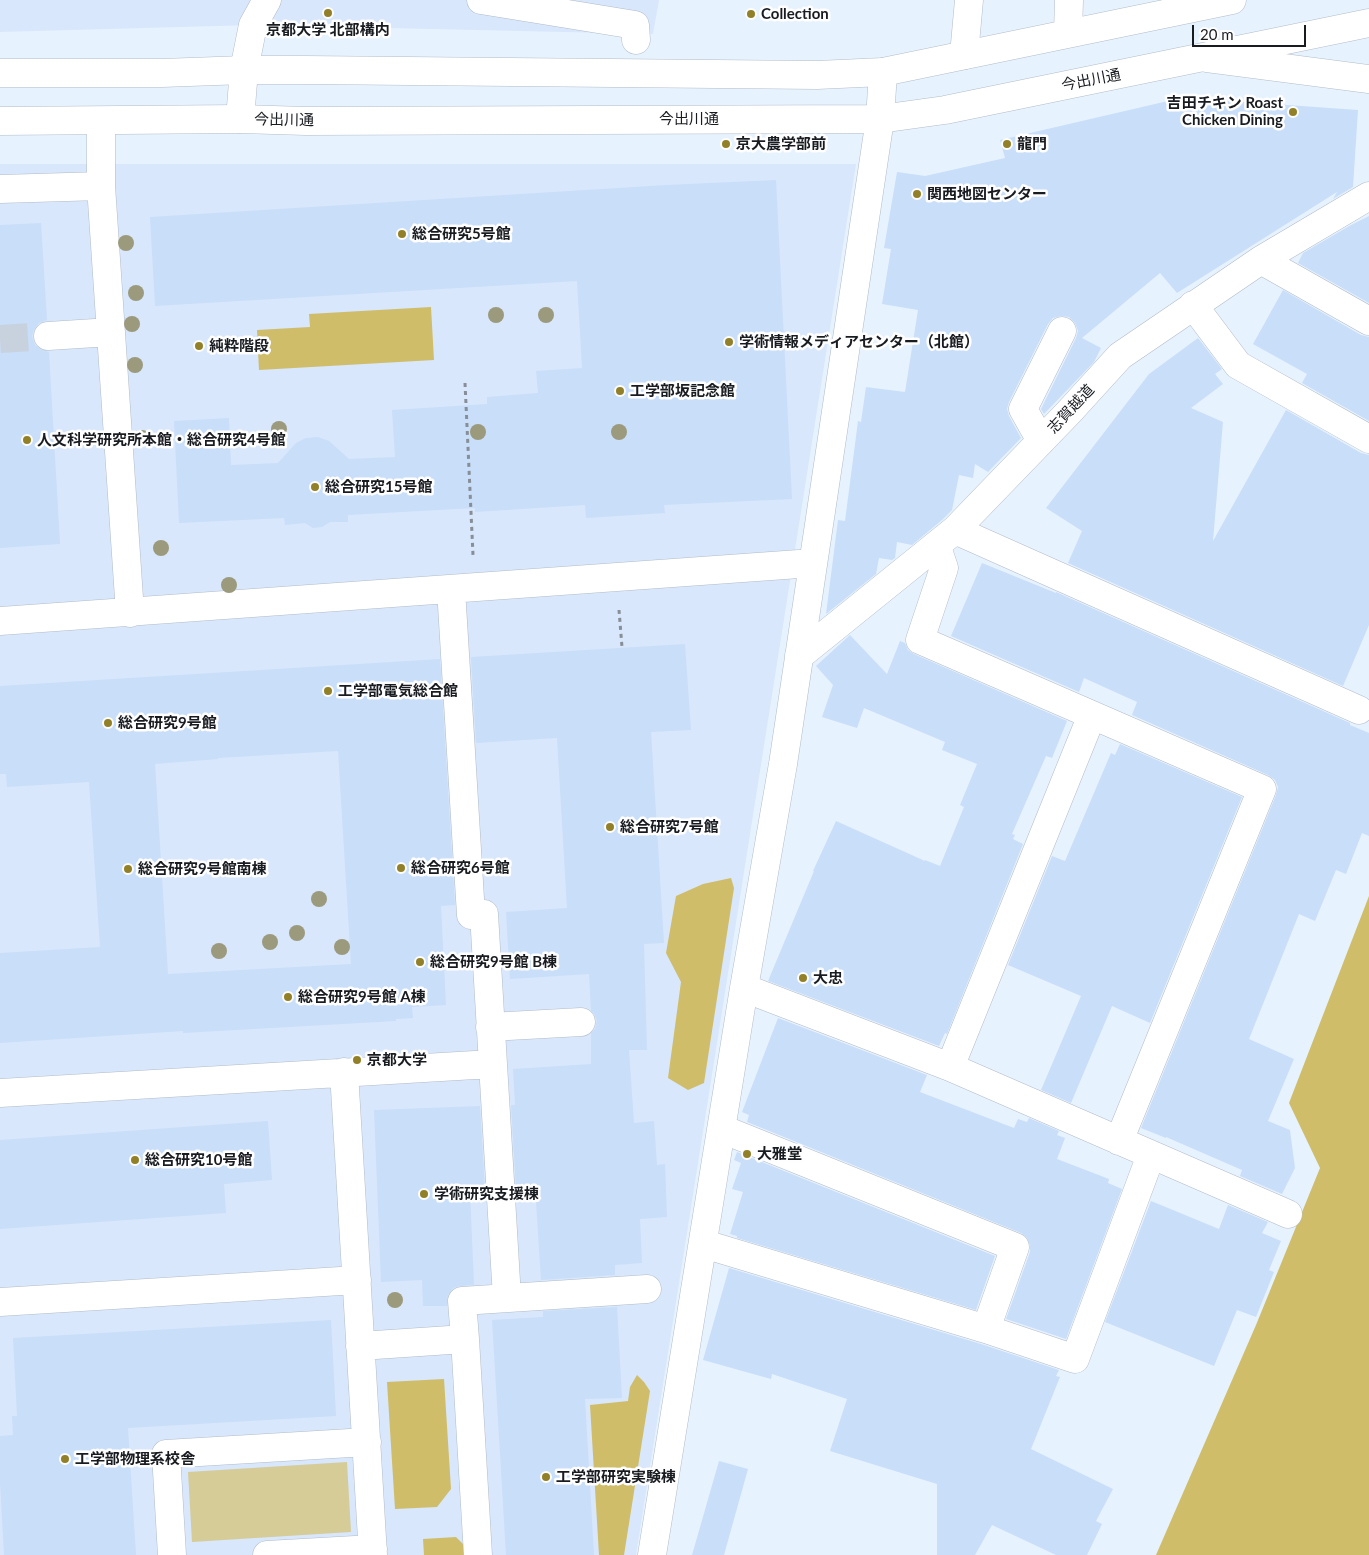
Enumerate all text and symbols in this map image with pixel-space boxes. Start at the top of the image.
place label: Collection [761,5,829,23]
marker: 京都大学 北部構内 [322,7,334,19]
marker: Collection [745,8,757,20]
scale bar [1194,15,1308,47]
place label: 京都大学 北部構内 [266,21,390,39]
text: 20 m [1200,25,1234,43]
street label: 今出川通 [1060,65,1122,95]
place label: 吉田チキン Roast Chicken Dining [1167,94,1283,129]
marker: 吉田チキン Roast Chicken Dining [1287,106,1299,118]
street label: 今出川通 [254,110,314,130]
street label: 今出川通 [659,110,719,128]
place label: 京大農学部前 [736,135,826,153]
place label: 龍門 [1017,135,1047,153]
marker: 京大農学部前 [720,138,732,150]
marker: 龍門 [1001,138,1013,150]
place label: 関西地図センター [927,185,1047,203]
marker: 関西地図センター [911,188,923,200]
place label: 総合研究5号館 [412,225,511,243]
marker: 総合研究5号館 [396,228,408,240]
place label: 学術情報メディアセンター（北館） [739,333,979,351]
marker: 学術情報メディアセンター（北館） [723,336,735,348]
place label: 純粋階段 [209,337,269,355]
marker: 純粋階段 [193,340,205,352]
street label: 志賀越道 [1044,381,1098,437]
place label: 工学部坂記念館 [630,382,735,400]
marker: 工学部坂記念館 [614,385,626,397]
place label: 人文科学研究所本館・総合研究4号館 [37,431,286,449]
marker: 人文科学研究所本館・総合研究4号館 [21,434,33,446]
place label: 総合研究15号館 [325,478,432,496]
marker: 総合研究15号館 [309,481,321,493]
place label: 工学部電気総合館 [338,682,458,700]
marker: 工学部電気総合館 [322,685,334,697]
place label: 総合研究9号館 [118,714,217,732]
marker: 総合研究9号館 [102,717,114,729]
place label: 総合研究7号館 [620,818,719,836]
marker: 総合研究7号館 [604,821,616,833]
place label: 総合研究6号館 [411,859,510,877]
place label: 総合研究9号館南棟 [138,860,267,878]
marker: 総合研究6号館 [395,862,407,874]
marker: 総合研究9号館南棟 [122,863,134,875]
place label: 総合研究9号館 B棟 [430,953,557,971]
marker: 総合研究9号館 B棟 [414,956,426,968]
place label: 大忠 [813,969,843,987]
marker: 大忠 [797,972,809,984]
place label: 総合研究9号館 A棟 [298,988,426,1006]
marker: 総合研究9号館 A棟 [282,991,294,1003]
place label: 京都大学 [367,1051,427,1069]
marker: 京都大学 [351,1054,363,1066]
place label: 大雅堂 [757,1145,802,1163]
marker: 大雅堂 [741,1148,753,1160]
place label: 総合研究10号館 [145,1151,252,1169]
marker: 総合研究10号館 [129,1154,141,1166]
place label: 学術研究支援棟 [434,1185,539,1203]
marker: 学術研究支援棟 [418,1188,430,1200]
place label: 工学部物理系校舎 [75,1450,195,1468]
marker: 工学部物理系校舎 [59,1453,71,1465]
place label: 工学部研究実験棟 [556,1468,676,1486]
marker: 工学部研究実験棟 [540,1471,552,1483]

